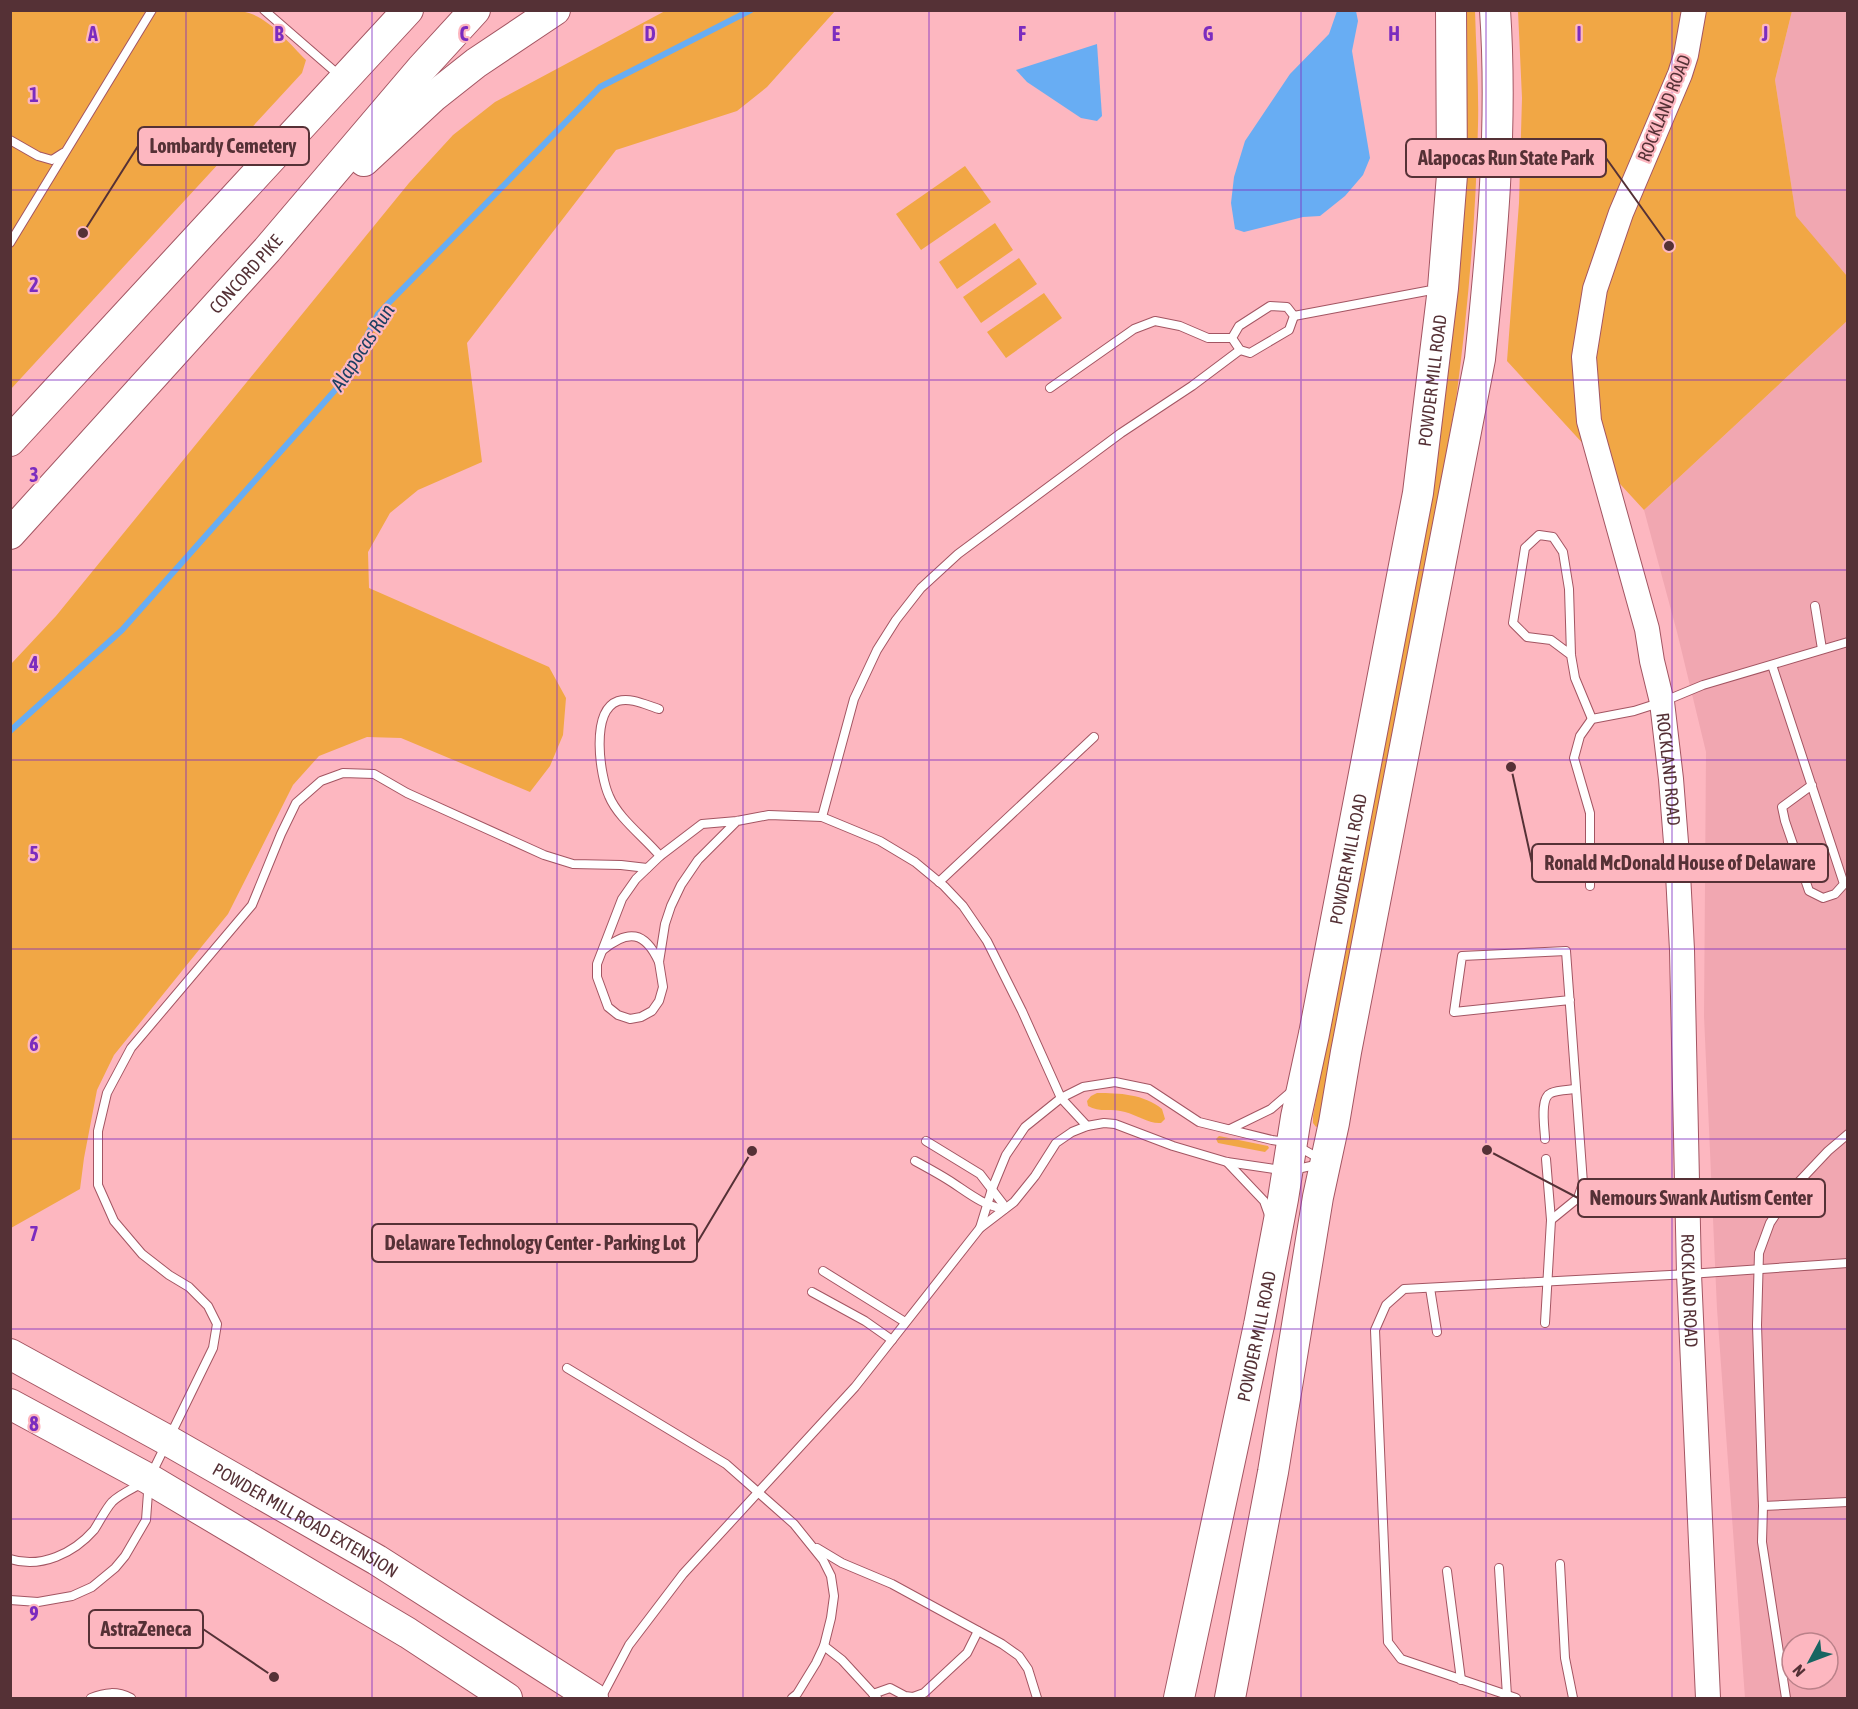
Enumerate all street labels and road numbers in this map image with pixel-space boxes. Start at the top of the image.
street label: ROCKLAND ROAD [1633,51,1695,165]
street label: CONCORD PIKE [205,230,286,317]
street label: POWDER MILL ROAD [1413,313,1450,448]
street label: ROCKLAND ROAD [1653,711,1685,826]
street label: POWDER MILL ROAD [1325,792,1371,926]
street label: ROCKLAND ROAD [1678,1233,1703,1348]
street label: POWDER MILL ROAD [1232,1269,1280,1403]
street label: POWDER MILL ROAD EXTENSION [209,1458,402,1581]

